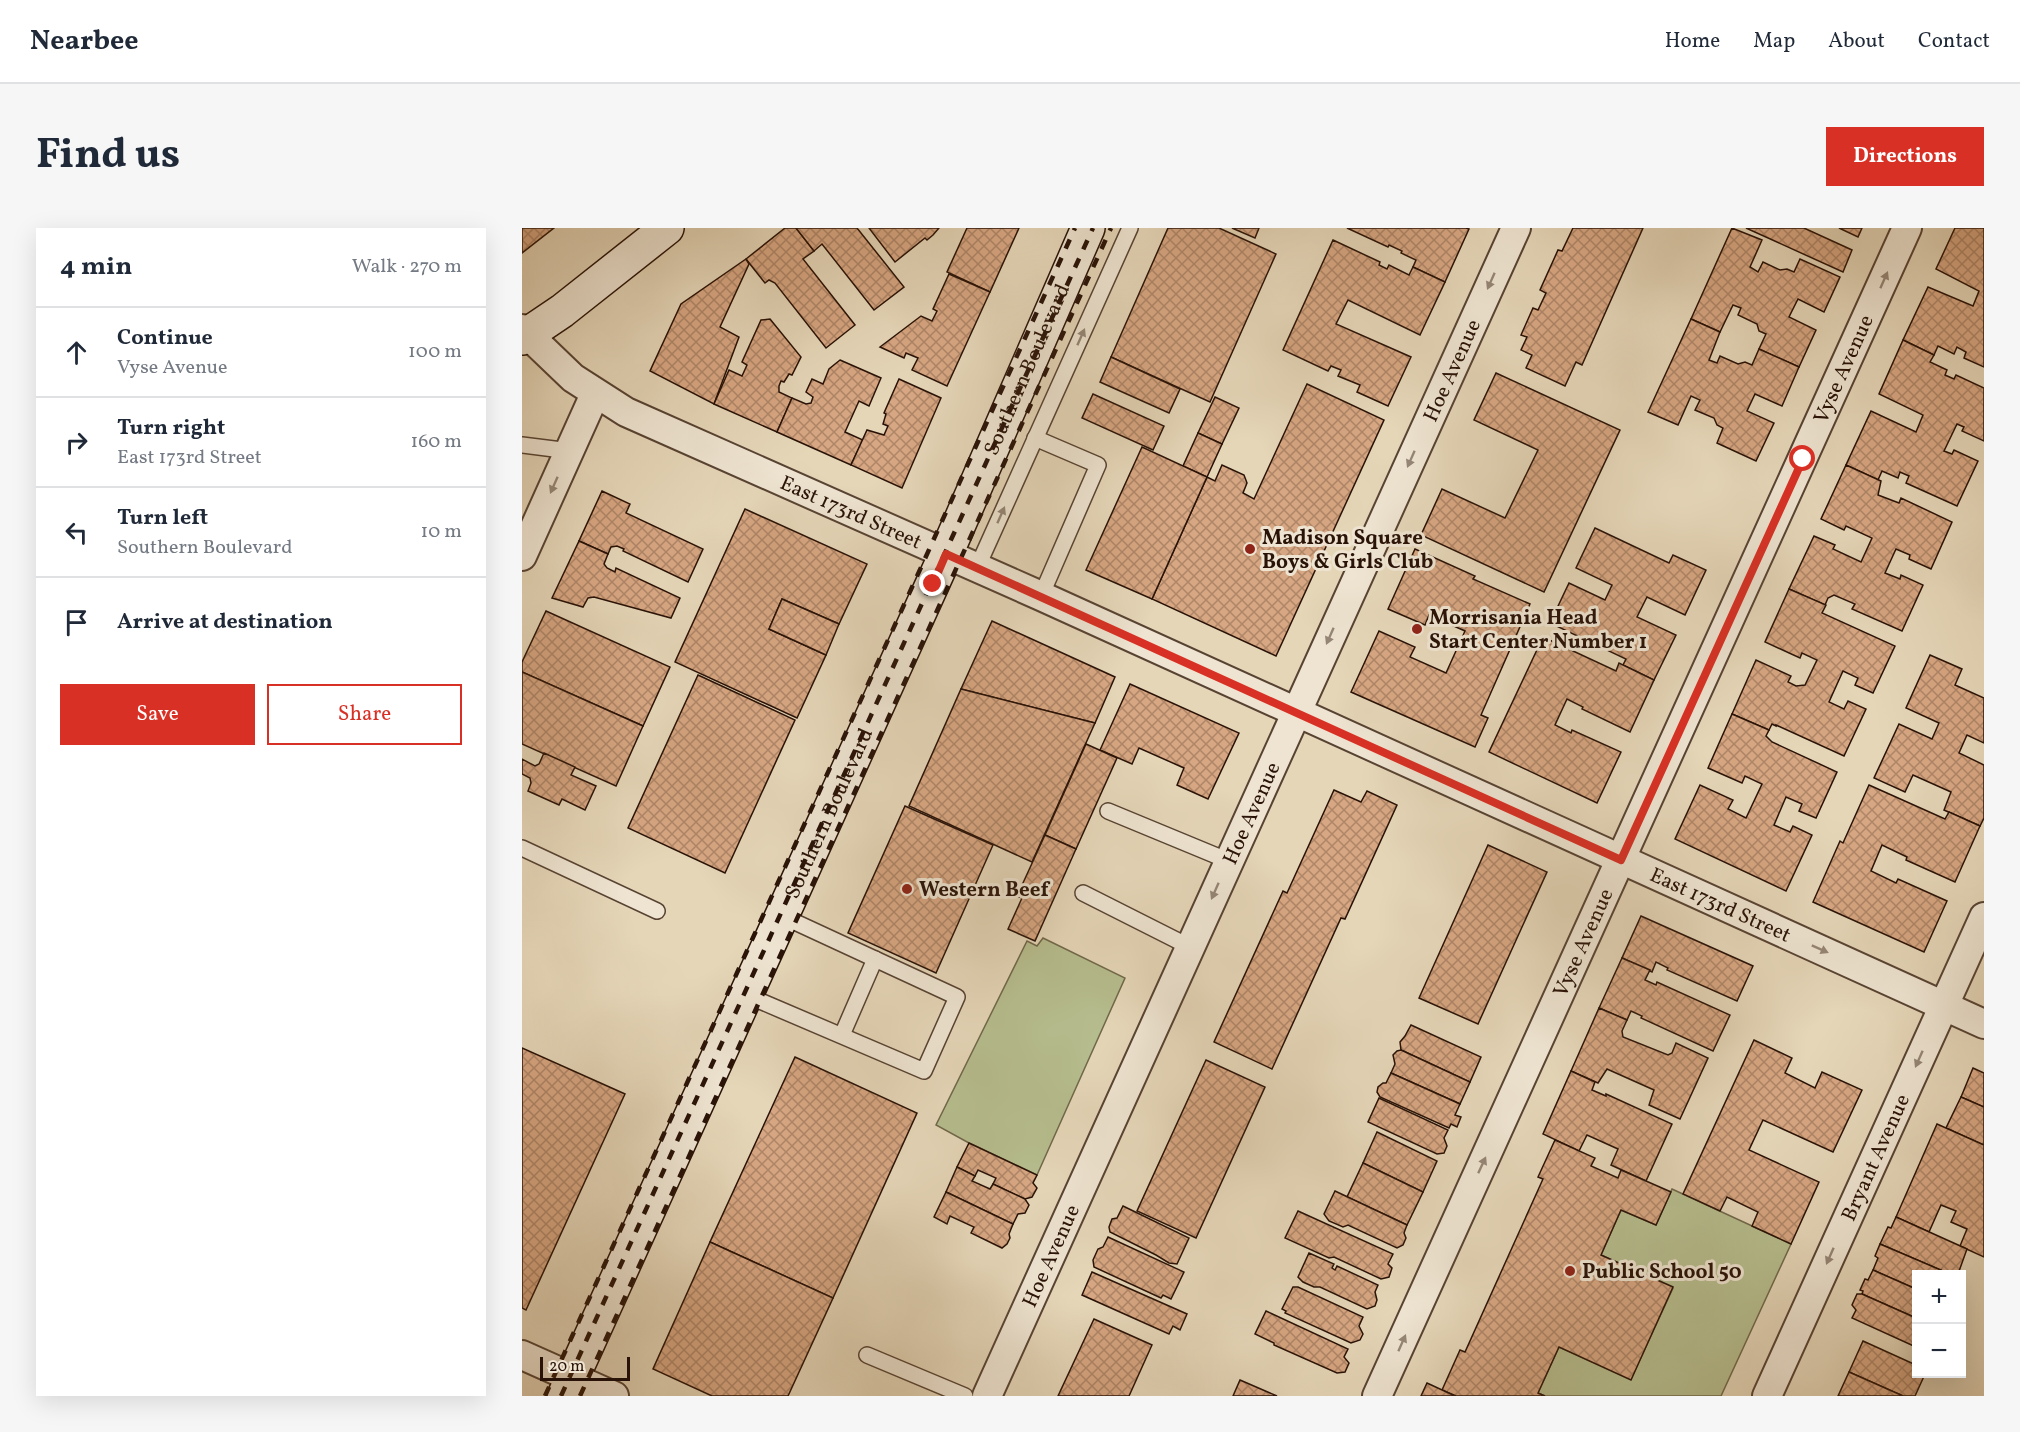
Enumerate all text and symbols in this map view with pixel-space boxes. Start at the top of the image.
text: Nearbee [30,22,139,61]
text: Home [1665,27,1720,56]
text: Map [1753,27,1795,56]
text: About [1828,27,1885,56]
text: Contact [1918,27,1990,56]
text: Find us [36,127,180,186]
button: Directions [1826,127,1984,186]
text: 4 min [60,249,132,285]
text: Walk · 270 m [352,253,462,281]
one-way arrow [1879,271,1889,289]
one-way arrow [1487,273,1496,290]
street label: Southern Boulevard [978,280,1078,460]
street label: Vyse Avenue [1807,310,1882,428]
street label: Hoe Avenue [1417,315,1489,427]
text: Continue [117,323,213,354]
one-way arrow [1077,328,1086,346]
icon: ahead [60,336,93,369]
text: 100 m [408,338,462,366]
text: Vyse Avenue [117,354,228,382]
text: Turn right [117,413,225,444]
icon: right [60,426,93,459]
text: 160 m [410,428,462,456]
text: East 173rd Street [117,444,262,472]
route start [1789,445,1815,471]
one-way arrow [1406,450,1415,467]
street label: East 173rd Street [775,469,926,557]
one-way arrow [549,477,559,495]
text: Turn left [117,503,208,534]
one-way arrow [996,506,1005,523]
icon: left [60,516,93,549]
text: 10 m [421,518,462,546]
place label: Madison Square Boys & Girls Club [1262,524,1433,577]
text: Southern Boulevard [117,534,293,562]
marker: Madison Square Boys & Girls Club [1243,542,1257,556]
route end [919,570,945,596]
place label: Morrisania Head Start Center Number 1 [1429,604,1647,657]
icon: arrive [60,606,93,639]
text: Arrive at destination [117,607,333,638]
marker: Morrisania Head Start Center Number 1 [1410,622,1424,636]
one-way arrow [1326,628,1335,645]
button: Save [60,684,255,745]
button: Share [267,684,462,745]
street label: Southern Boulevard [778,724,881,904]
street label: Hoe Avenue [1217,758,1288,870]
street label: East 173rd Street [1645,861,1795,950]
place label: Western Beef [919,876,1051,905]
marker: Western Beef [900,882,914,896]
one-way arrow [1211,882,1220,899]
street label: Vyse Avenue [1547,884,1621,1002]
one-way arrow [1811,945,1828,954]
one-way arrow [1914,1051,1924,1069]
street label: Bryant Avenue [1835,1090,1918,1226]
one-way arrow [1478,1157,1487,1174]
street label: Hoe Avenue [1016,1200,1088,1312]
one-way arrow [1826,1248,1835,1265]
place label: Public School 50 [1582,1258,1742,1287]
marker: Public School 50 [1563,1264,1577,1278]
map controls [1912,1270,1966,1378]
button: + [1912,1270,1966,1324]
button: − [1912,1324,1966,1378]
one-way arrow [1397,1334,1406,1351]
scale bar [540,1354,630,1382]
text: 20 m [549,1356,584,1378]

